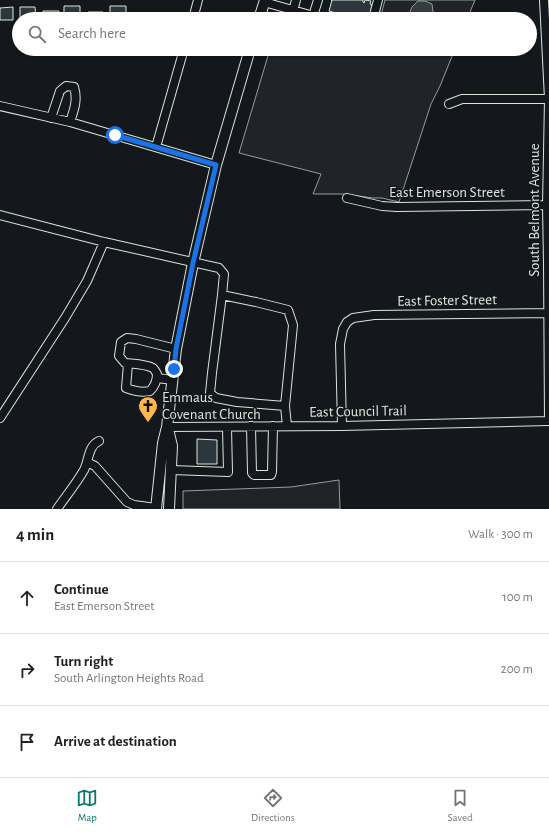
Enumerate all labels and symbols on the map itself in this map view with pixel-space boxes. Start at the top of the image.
route start [106,126,124,144]
street label: South Belmont Avenue [527,143,542,277]
street label: East Emerson Street [389,185,505,200]
street label: East Foster Street [397,292,497,309]
route end [165,360,183,378]
place label: Emmaus Covenant Church [162,390,261,422]
church icon: Emmaus Covenant Church [137,395,159,423]
street label: East Council Trail [309,403,407,420]

